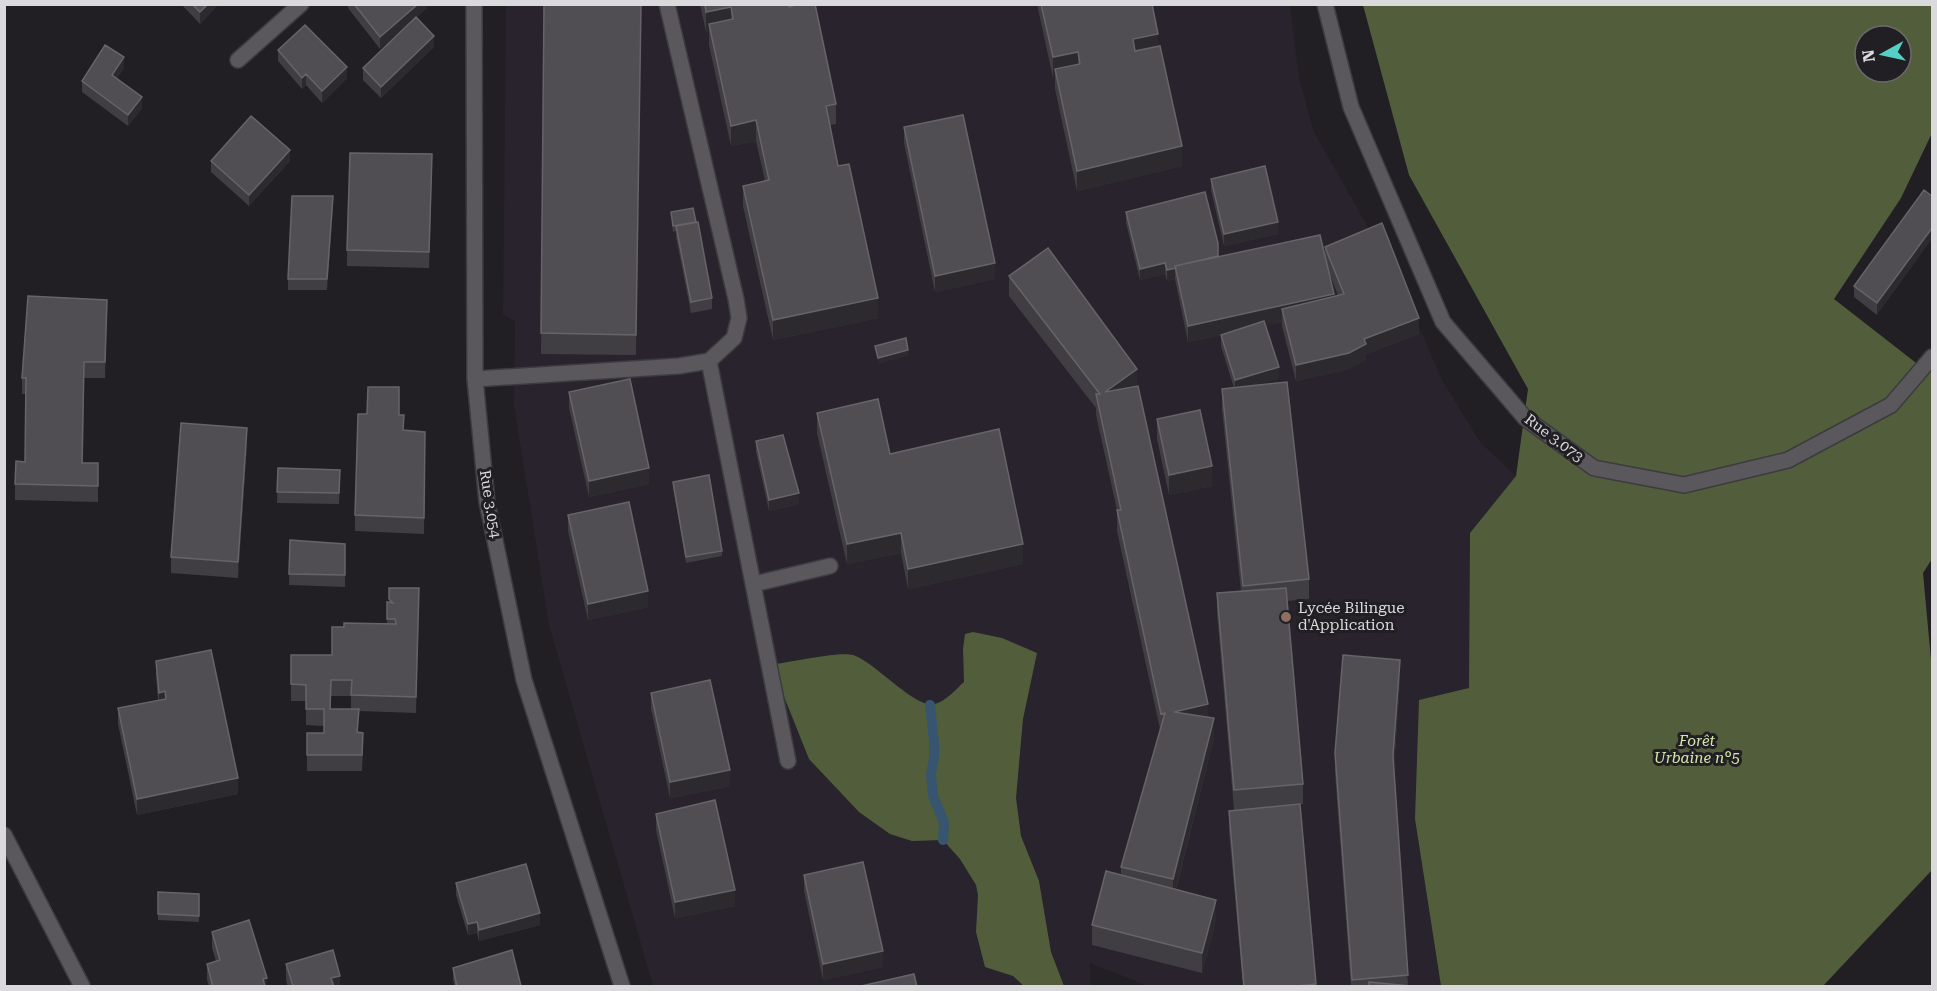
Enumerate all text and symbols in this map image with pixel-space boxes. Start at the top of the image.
north arrow [1853,24,1913,84]
text: N [1858,49,1879,63]
street label: Rue 3.073 [1521,410,1587,466]
street label: Rue 3.054 [476,469,504,540]
place label: Lycée Bilingue d'Application [1298,599,1404,634]
marker: Lycée Bilingue d'Application [1279,610,1293,624]
park label: Forêt Urbaine n°5 [1654,732,1740,767]

